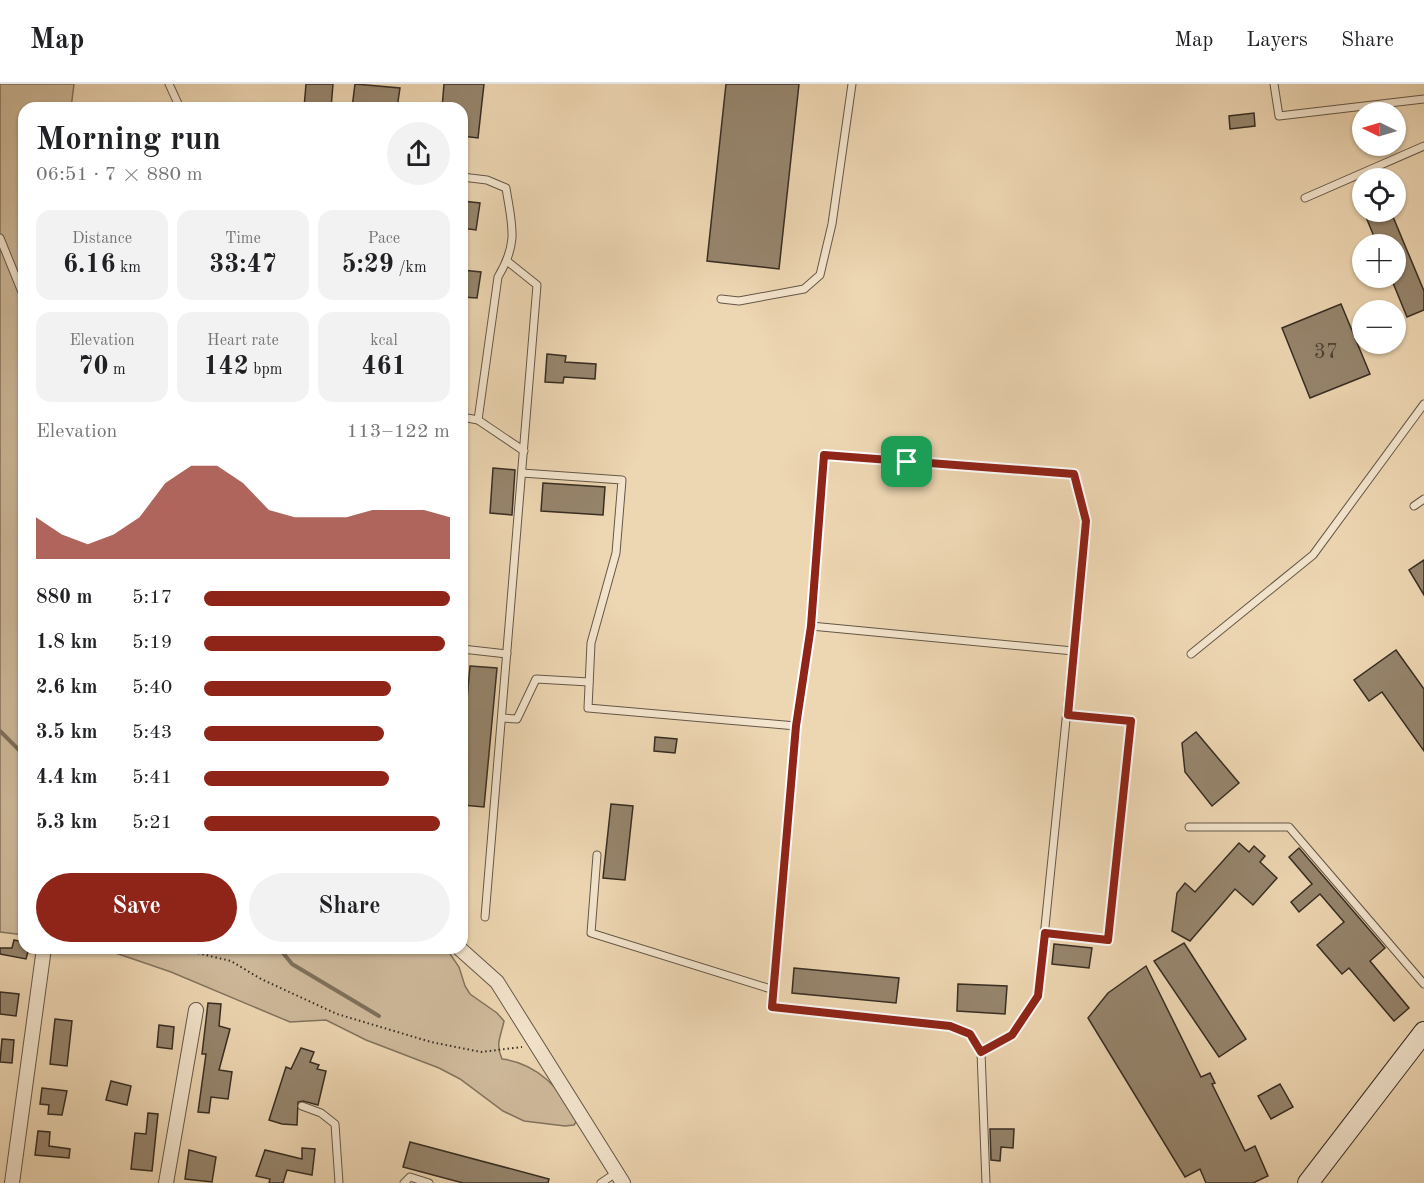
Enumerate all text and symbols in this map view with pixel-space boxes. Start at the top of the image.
text: Map [30,27,84,55]
text: Map [1174,30,1213,51]
text: Layers [1246,30,1308,51]
text: Share [1341,30,1394,51]
north arrow [1352,102,1406,156]
map controls [1352,102,1406,354]
button: share [387,122,450,185]
text: Morning run [36,124,221,157]
text: 06:51 · 7 × 880 m [36,165,203,185]
button: locate [1352,168,1406,222]
text: Distance [72,231,132,247]
text: Time [225,231,261,247]
text: Pace [368,231,400,247]
button: + [1352,234,1406,288]
text: 6.16 [63,252,116,278]
text: 33:47 [209,252,277,278]
text: 5:29 [341,252,394,278]
text: km [116,260,141,276]
text: /km [394,260,427,276]
button: − [1352,300,1406,354]
text: Elevation [69,333,135,349]
text: Heart rate [207,333,279,349]
text: kcal [370,333,398,349]
house number: 37 [1314,342,1338,363]
text: 70 [78,354,108,380]
text: 142 [204,354,249,380]
text: 461 [361,354,407,380]
text: m [108,362,126,378]
text: bpm [249,362,282,378]
text: Elevation [36,422,117,442]
text: 113–122 m [347,422,450,442]
pin [881,436,932,487]
icon: arrive [890,445,923,478]
text: 880 m [36,588,92,608]
text: 5:17 [132,588,172,608]
text: 1.8 km [36,633,98,653]
text: 5:19 [132,633,172,653]
text: 2.6 km [36,678,98,698]
text: 5:40 [132,678,172,698]
text: 3.5 km [36,723,98,743]
text: 5:43 [132,723,172,743]
text: 4.4 km [36,768,98,788]
text: 5:41 [132,768,172,788]
text: 5.3 km [36,813,98,833]
text: 5:21 [132,813,172,833]
button: Save [36,873,237,942]
button: Share [249,873,450,942]

